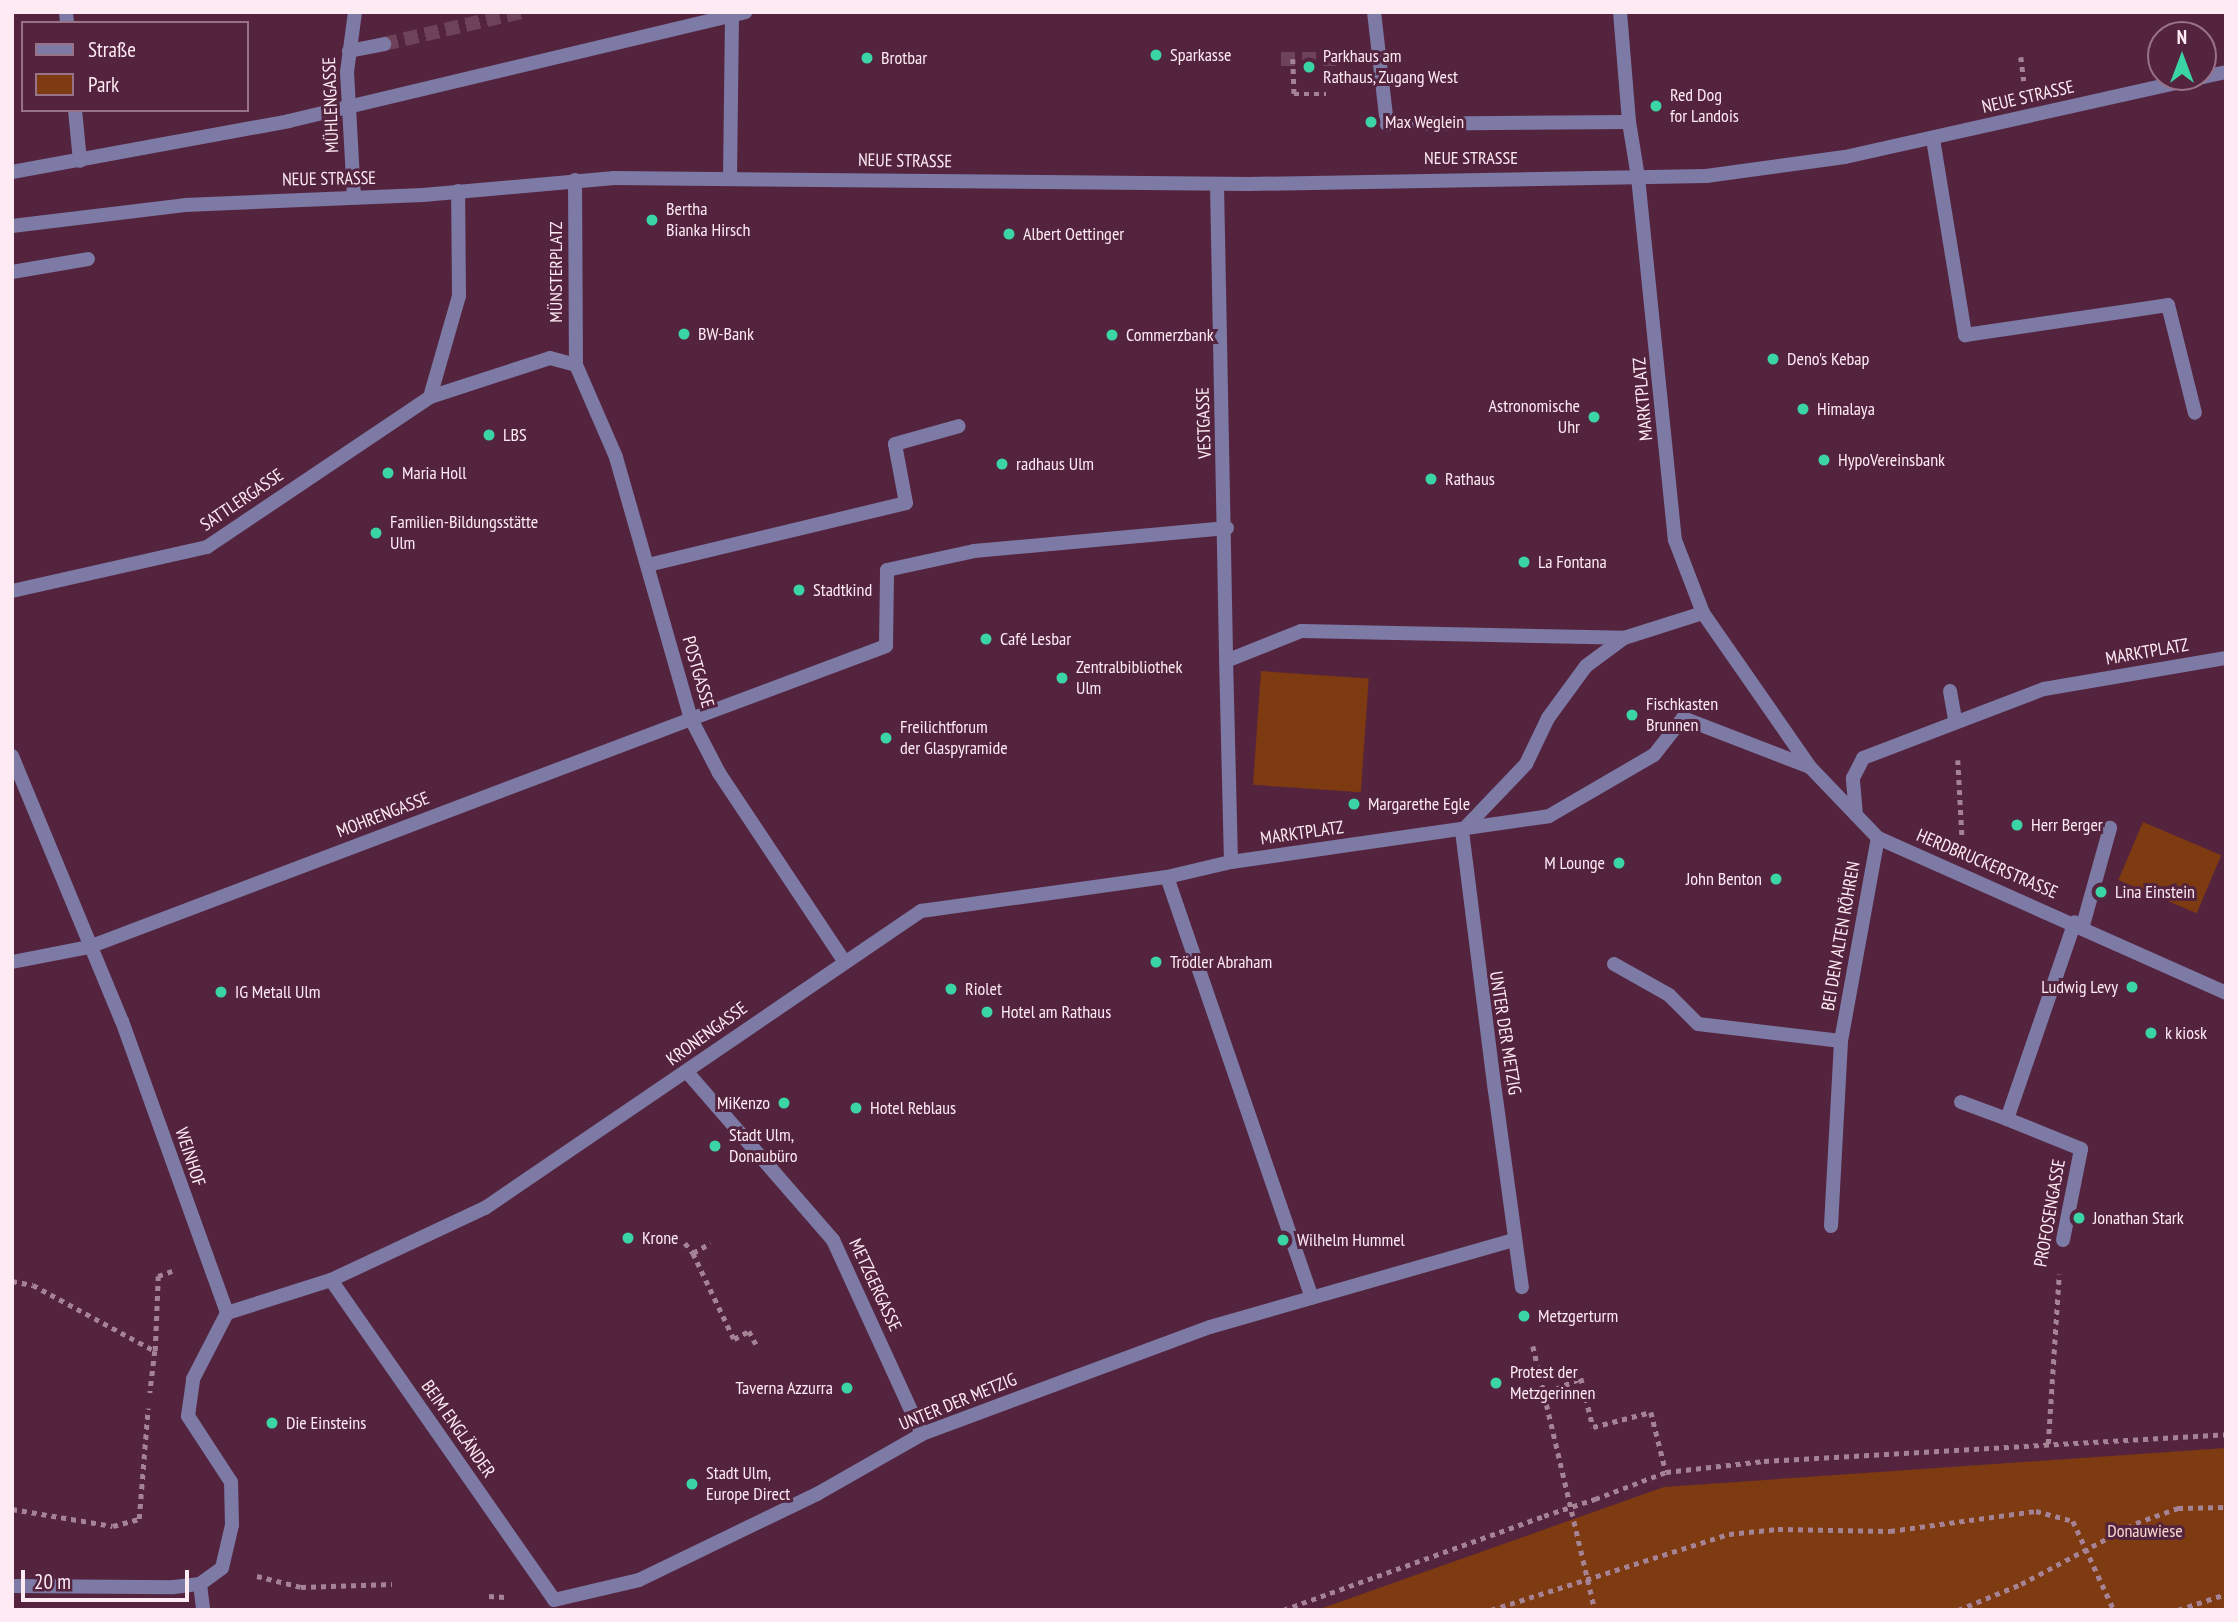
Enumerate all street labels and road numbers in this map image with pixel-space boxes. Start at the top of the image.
street label: MÜHLENGASSE [319,57,343,153]
street label: NEUE STRASSE [1980,76,2076,118]
street label: NEUE STRASSE [1424,147,1518,169]
street label: NEUE STRASSE [858,149,952,173]
street label: NEUE STRASSE [282,167,376,191]
street label: MÜNSTERPLATZ [545,221,567,323]
street label: MARKTPLATZ [1629,356,1657,442]
street label: VESTGASSE [1192,387,1216,459]
street label: SATTLERGASSE [196,464,288,536]
street label: POSTGASSE [678,634,718,710]
street label: MARKTPLATZ [2104,634,2190,670]
street label: MOHRENGASSE [334,787,432,843]
street label: MARKTPLATZ [1259,816,1345,850]
street label: HERDBRUCKERSTRASSE [1913,825,2061,903]
street label: BEI DEN ALTEN RÖHREN [1817,859,1865,1013]
street label: UNTER DER METZIG [1485,970,1525,1096]
street label: KRONENGASSE [662,997,752,1071]
street label: WEINHOF [170,1125,210,1189]
street label: PROFOSENGASSE [2030,1157,2070,1269]
street label: METZGERGASSE [844,1235,906,1335]
street label: UNTER DER METZIG [896,1369,1020,1435]
street label: BEIM ENGLÄNDER [417,1376,499,1482]

